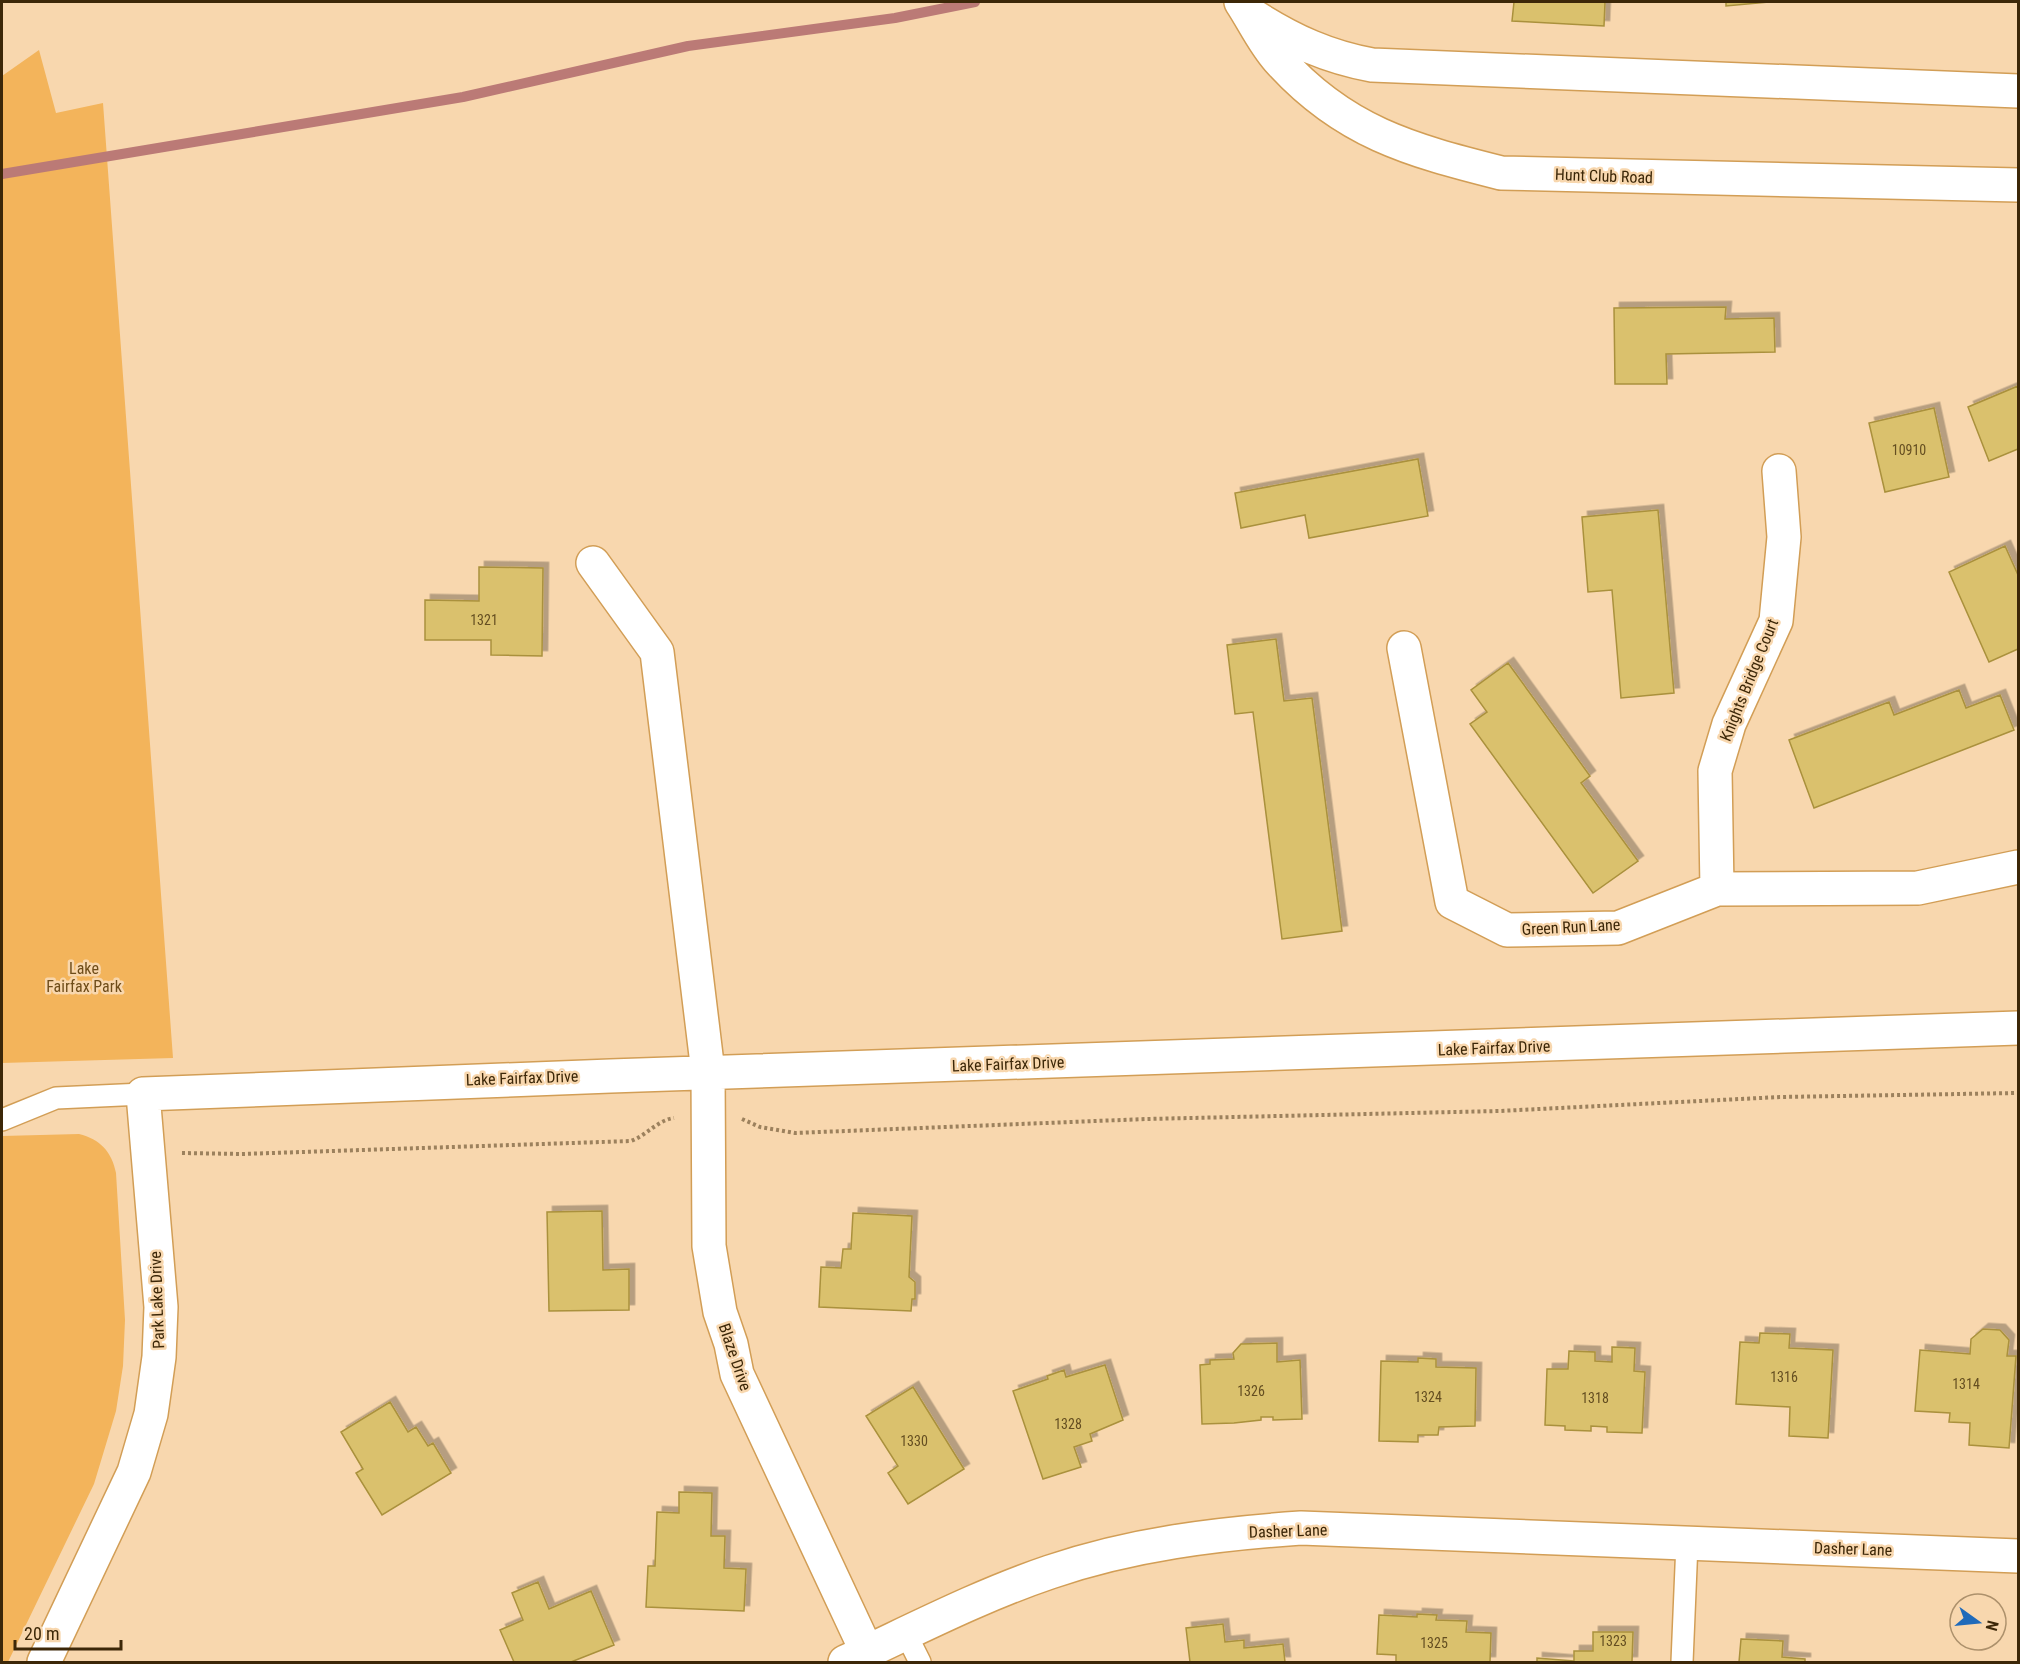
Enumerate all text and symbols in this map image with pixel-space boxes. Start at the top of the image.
street label: Hunt Club Road [1555,165,1653,187]
house number: 10910 [1892,442,1926,458]
house number: 1321 [470,612,498,628]
street label: Knights Bridge Court [1716,616,1782,744]
street label: Green Run Lane [1521,915,1621,939]
park label: Lake Fairfax Park [46,959,123,996]
street label: Lake Fairfax Drive [1437,1037,1551,1059]
street label: Lake Fairfax Drive [951,1053,1065,1075]
street label: Lake Fairfax Drive [465,1067,579,1089]
street label: Park Lake Drive [146,1251,168,1349]
street label: Blaze Drive [715,1321,755,1393]
house number: 1316 [1770,1369,1798,1385]
house number: 1314 [1952,1376,1980,1392]
house number: 1326 [1237,1383,1265,1399]
house number: 1324 [1414,1389,1442,1405]
house number: 1318 [1581,1390,1609,1406]
house number: 1328 [1054,1416,1082,1432]
house number: 1330 [900,1433,928,1449]
street label: Dasher Lane [1248,1520,1328,1542]
street label: Dasher Lane [1813,1538,1893,1560]
north arrow [1948,1592,2008,1652]
scale bar [15,1613,122,1651]
text: N [1982,1619,2002,1633]
text: 20 m [24,1623,59,1644]
house number: 1323 [1599,1633,1627,1649]
house number: 1325 [1420,1635,1448,1651]

